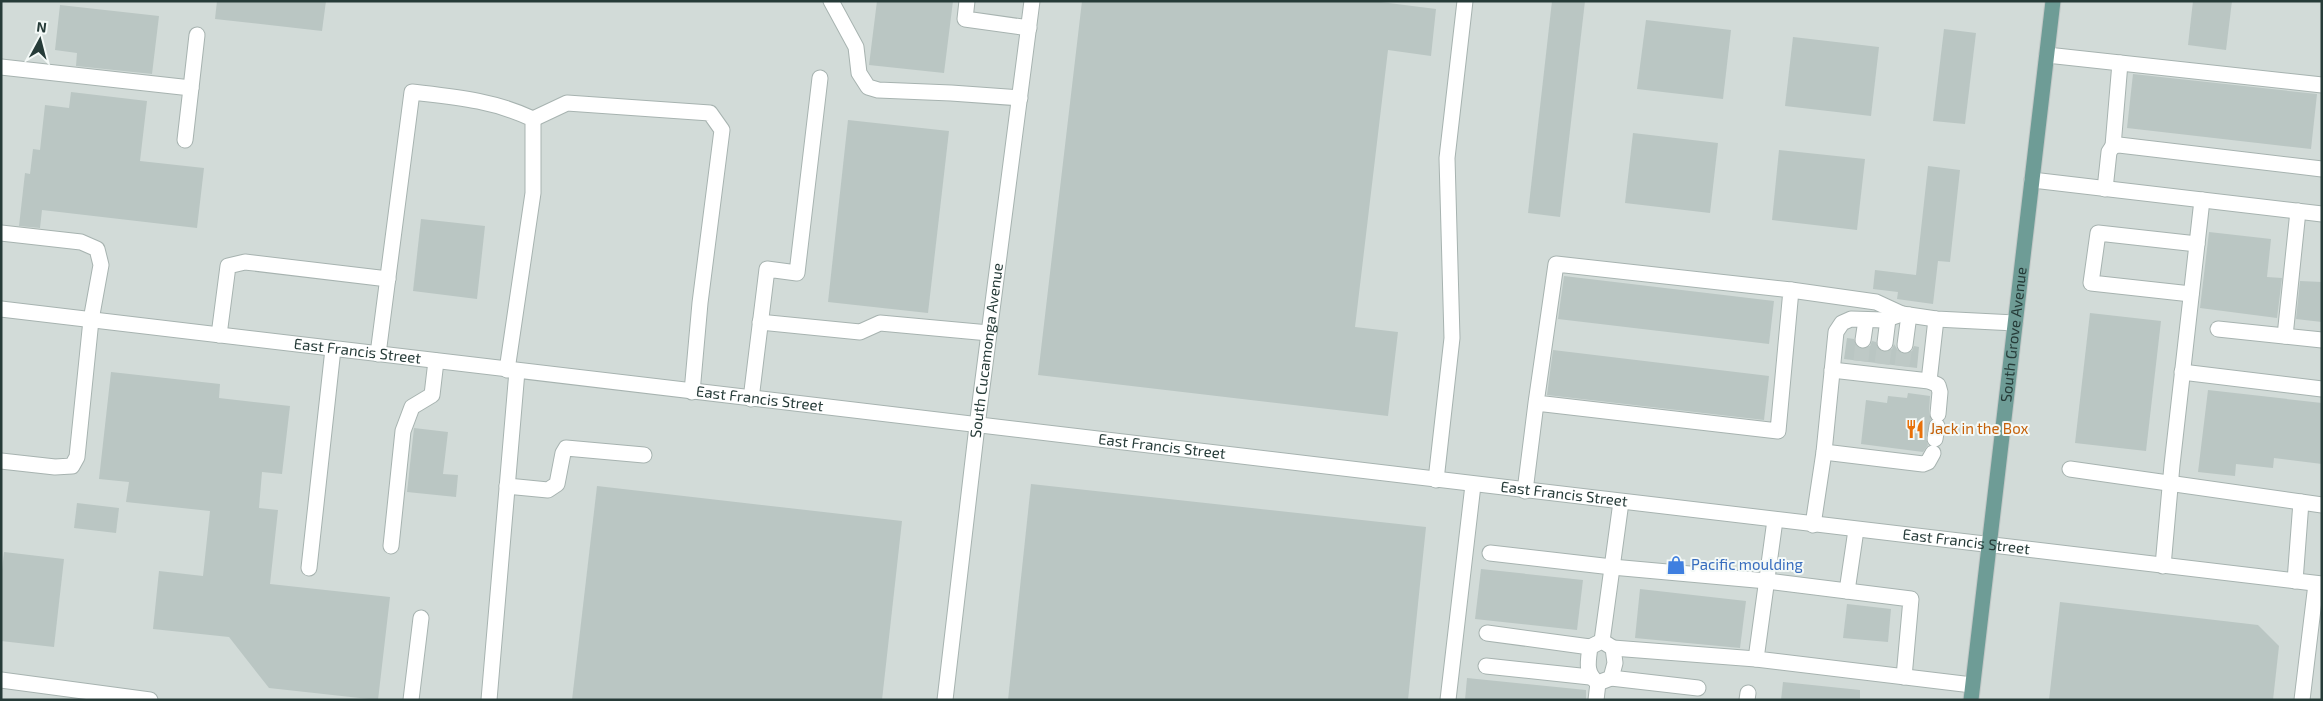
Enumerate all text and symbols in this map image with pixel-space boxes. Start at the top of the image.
north arrow [15,15,65,65]
text: N [36,18,48,36]
street label: South Cucamonga Avenue [966,262,1006,439]
street label: South Grove Avenue [1996,266,2030,403]
street label: East Francis Street [293,334,423,367]
street label: East Francis Street [695,381,825,414]
restaurant icon: Jack in the Box [1904,418,1926,440]
place label: Jack in the Box [1930,419,2028,437]
street label: East Francis Street [1097,429,1227,462]
street label: East Francis Street [1500,477,1629,510]
street label: East Francis Street [1902,524,2031,557]
shop icon: Pacific moulding [1665,554,1687,576]
place label: Pacific moulding [1691,555,1804,573]

